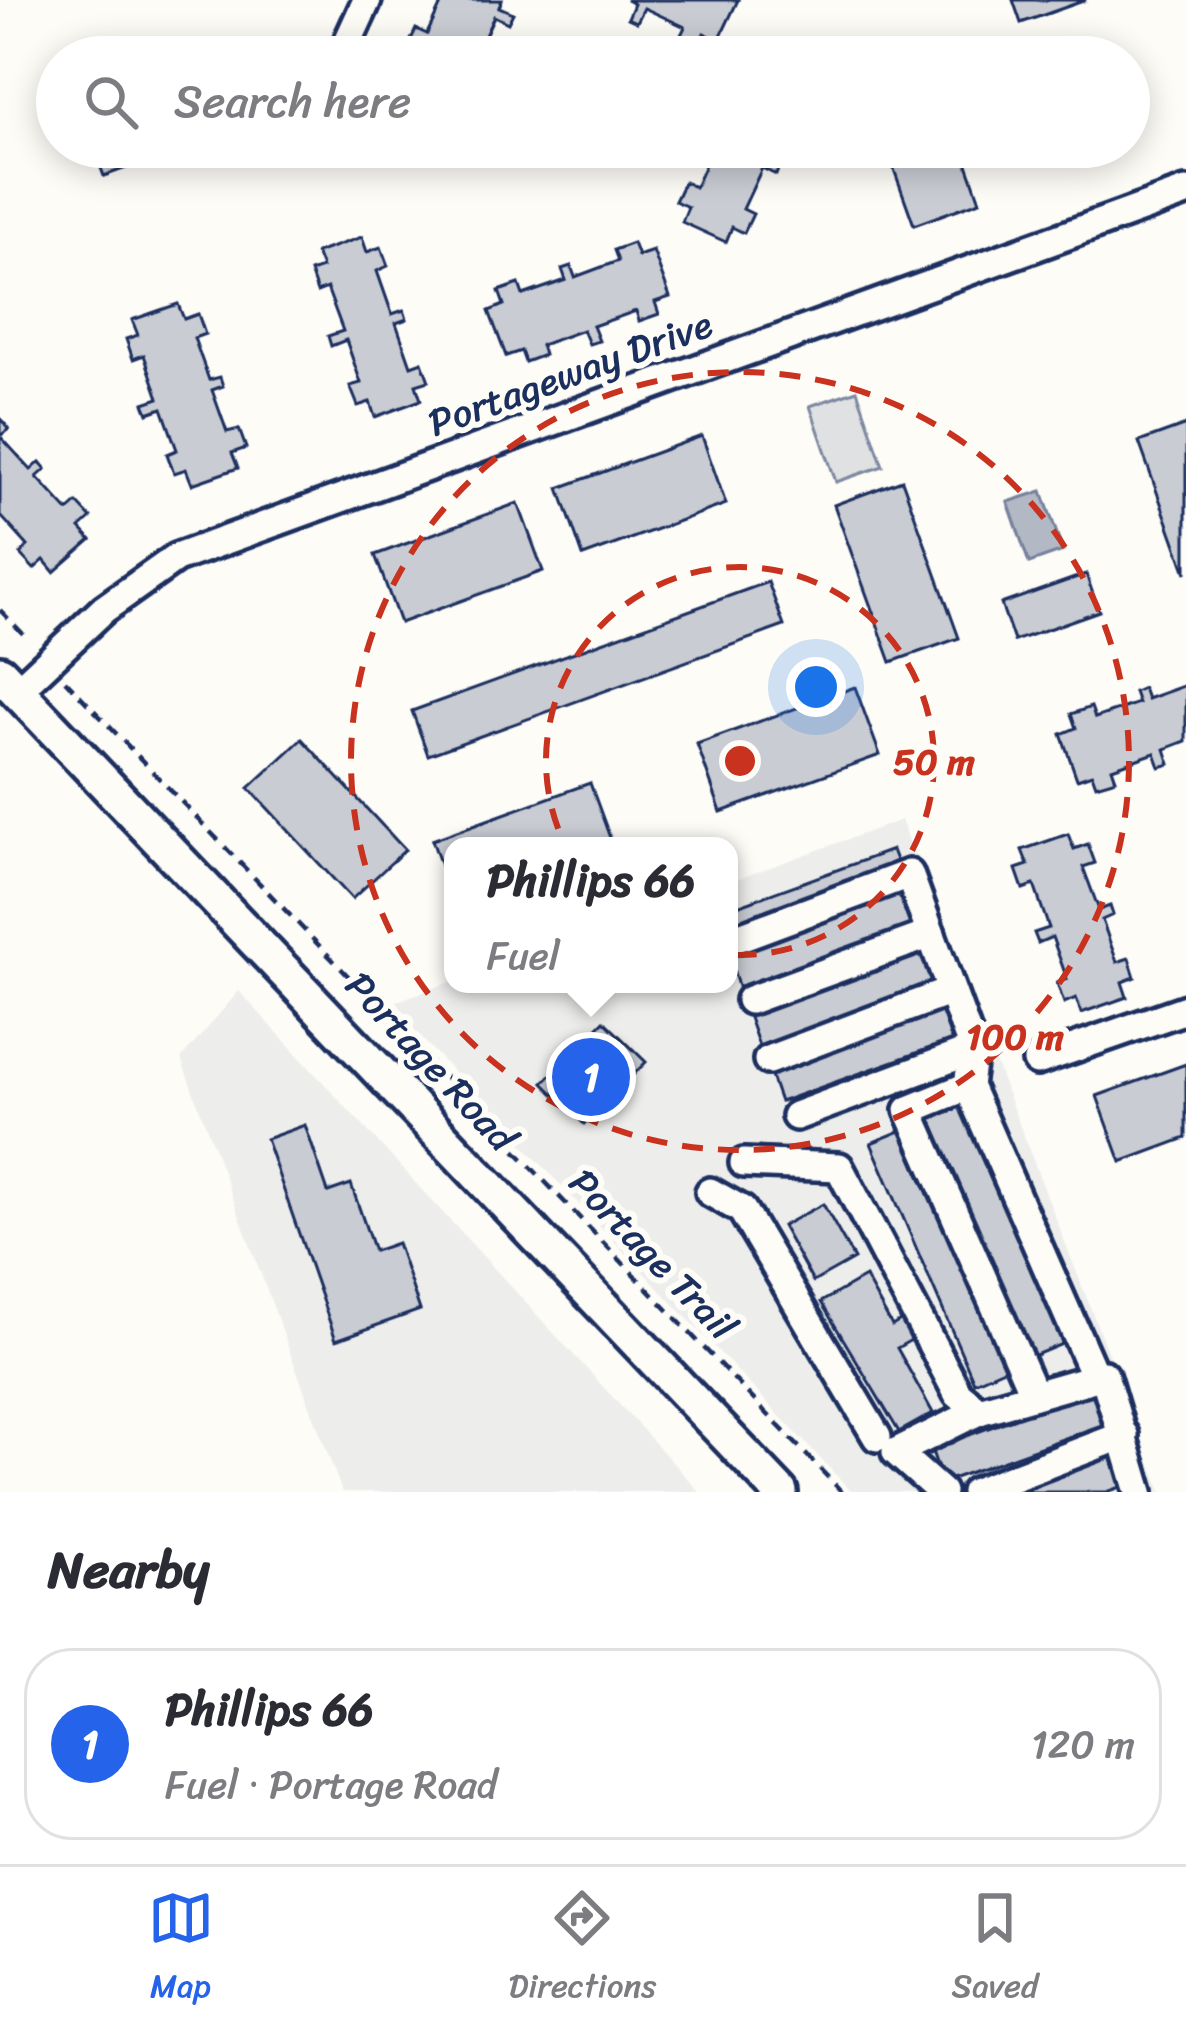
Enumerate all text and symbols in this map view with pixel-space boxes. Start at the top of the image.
search box [36,36,1150,168]
text: Search here [174,62,411,142]
icon: search [78,69,144,135]
street label: Portageway Drive [418,289,722,456]
your location [786,657,846,717]
text: 50 m [893,730,975,794]
centre of rings [719,740,761,782]
popup [444,837,738,993]
text: Phillips 66 [487,841,695,921]
text: Fuel [487,921,560,990]
street label: Portage Road [328,954,536,1170]
text: 100 m [966,1005,1064,1069]
pin: 1 [552,1032,630,1122]
street label: Portage Trail [552,1151,755,1358]
text: Nearby [48,1525,209,1615]
text: Phillips 66 [165,1670,374,1750]
text: 1 [82,1710,98,1779]
text: 120 m [1031,1710,1135,1779]
text: Fuel · Portage Road [165,1750,497,1819]
tab: Map [148,1885,214,2015]
tab: Directions [509,1885,656,2015]
tab: Saved [951,1885,1038,2015]

